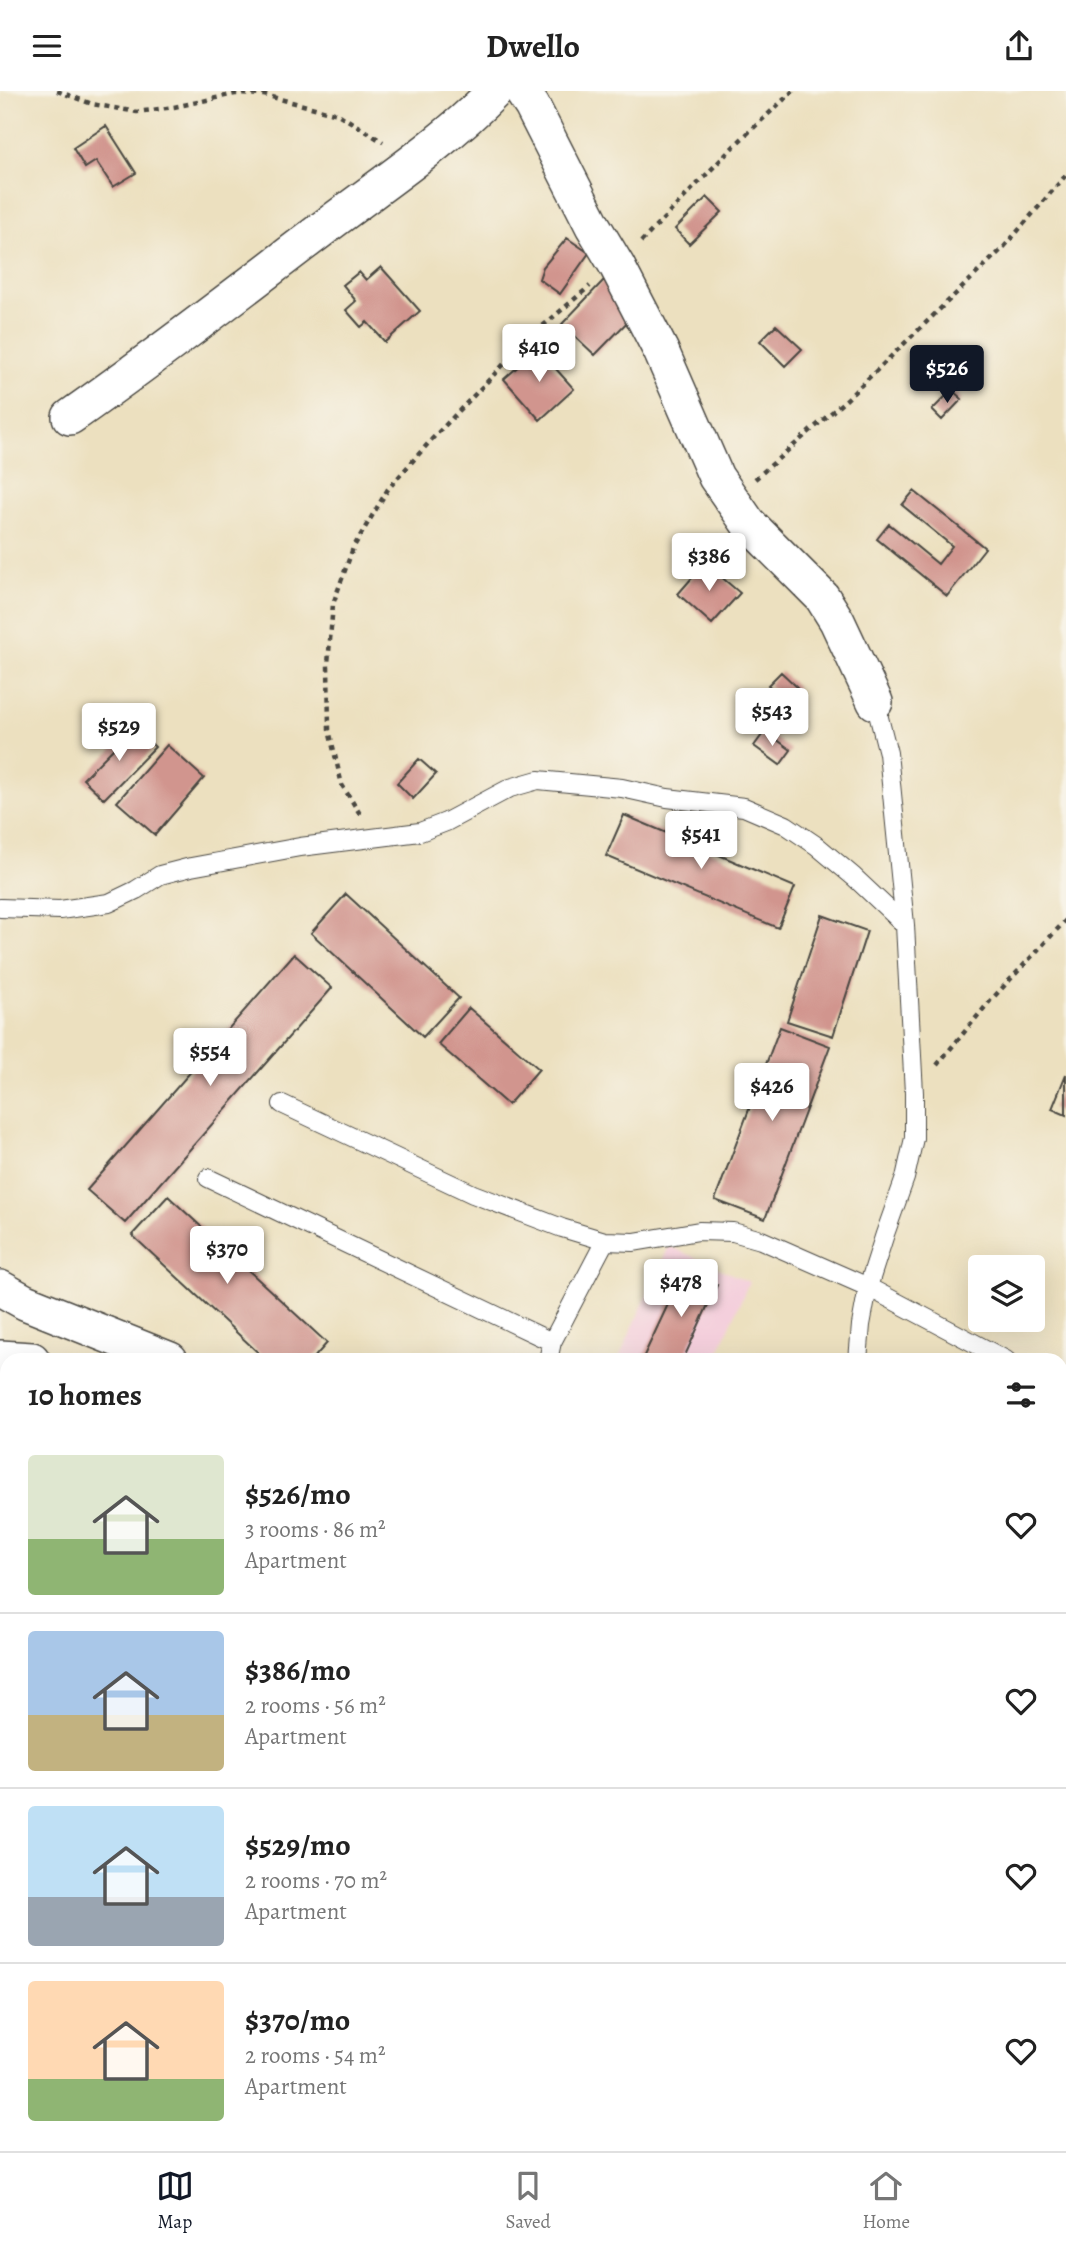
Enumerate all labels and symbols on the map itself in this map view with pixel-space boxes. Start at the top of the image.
pin: $410 [498,324,580,384]
pin: $526 [906,345,988,405]
pin: $386 [668,533,750,593]
pin: $543 [731,689,813,748]
pin: $529 [78,703,160,763]
pin: $541 [660,811,742,871]
pin: $554 [169,1028,251,1088]
pin: $426 [731,1063,813,1123]
pin: $370 [186,1227,268,1286]
pin: $478 [640,1259,722,1319]

